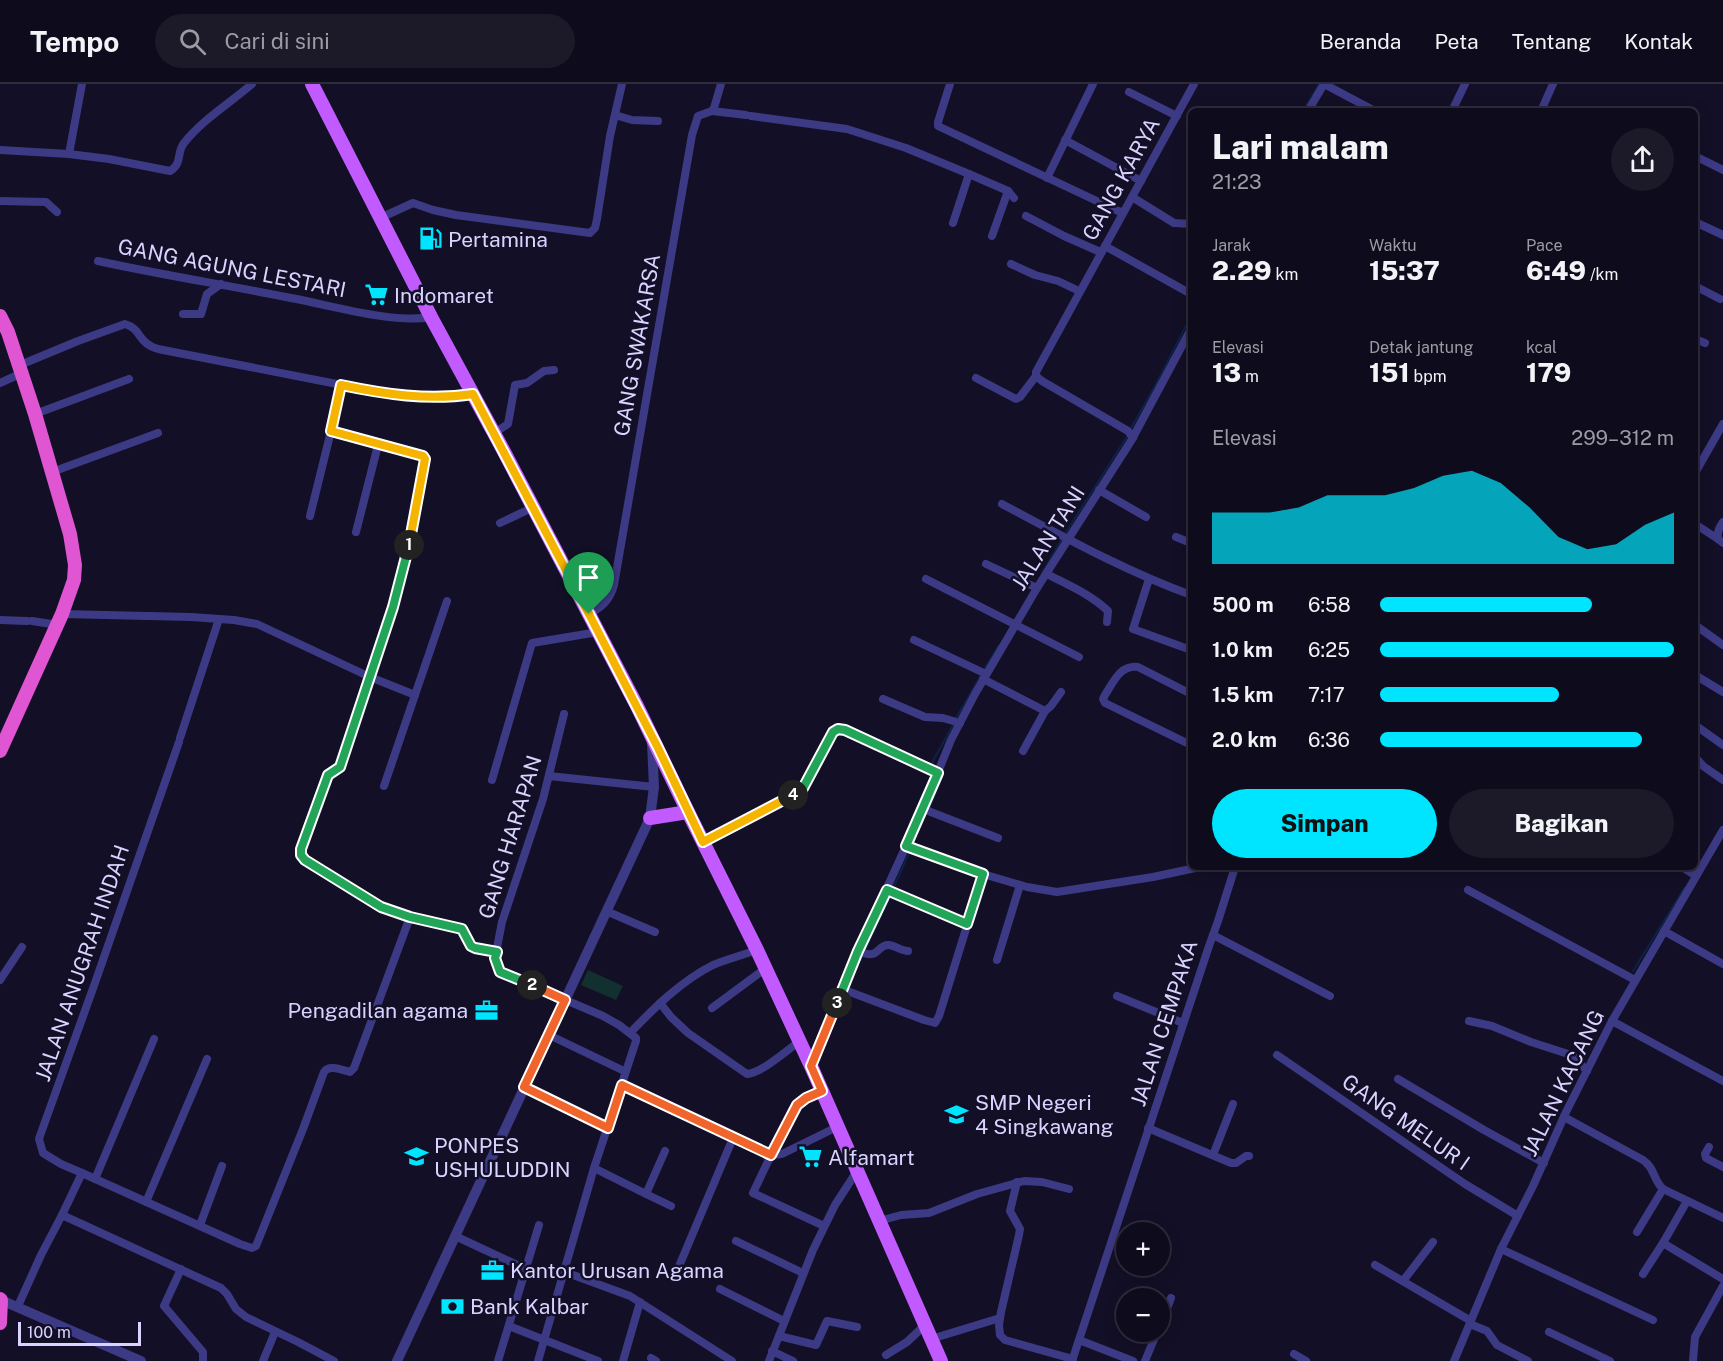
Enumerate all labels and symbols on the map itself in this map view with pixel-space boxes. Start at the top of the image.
street label: GANG KARYA [1077,113,1165,245]
fuel station icon: Pertamina [417,226,443,252]
place label: Pertamina [448,227,548,252]
street label: GANG AGUNG LESTARI [116,234,348,302]
street label: GANG SWAKARSA [609,252,665,438]
supermarket icon: Indomaret [363,282,389,308]
place label: Indomaret [394,283,494,308]
street label: JALAN TANI [1006,481,1090,595]
pin: 1 [394,530,424,560]
pin [563,552,614,614]
street label: GANG HARAPAN [473,752,547,922]
pin: 4 [778,780,808,810]
street label: JALAN ANUGRAH INDAH [30,841,134,1085]
street label: JALAN CEMPAKA [1125,937,1203,1109]
pin: 2 [517,970,547,1000]
pin: 3 [822,988,852,1018]
office icon: Pengadilan agama [473,997,499,1023]
place label: Pengadilan agama [288,998,468,1023]
street label: JALAN KACANG [1517,1006,1609,1160]
street label: GANG MELUR I [1337,1069,1475,1175]
place label: SMP Negeri 4 Singkawang [975,1090,1114,1139]
school or university icon: SMP Negeri 4 Singkawang [944,1101,970,1127]
place label: PONPES USHULUDDIN [434,1133,571,1182]
school or university icon: PONPES USHULUDDIN [403,1144,429,1170]
supermarket icon: Alfamart [797,1144,823,1170]
place label: Alfamart [828,1145,915,1170]
office icon: Kantor Urusan Agama [479,1257,505,1283]
place label: Kantor Urusan Agama [510,1258,724,1283]
bank icon: Bank Kalbar [439,1293,465,1319]
place label: Bank Kalbar [470,1294,589,1319]
scale bar [18,1319,141,1346]

